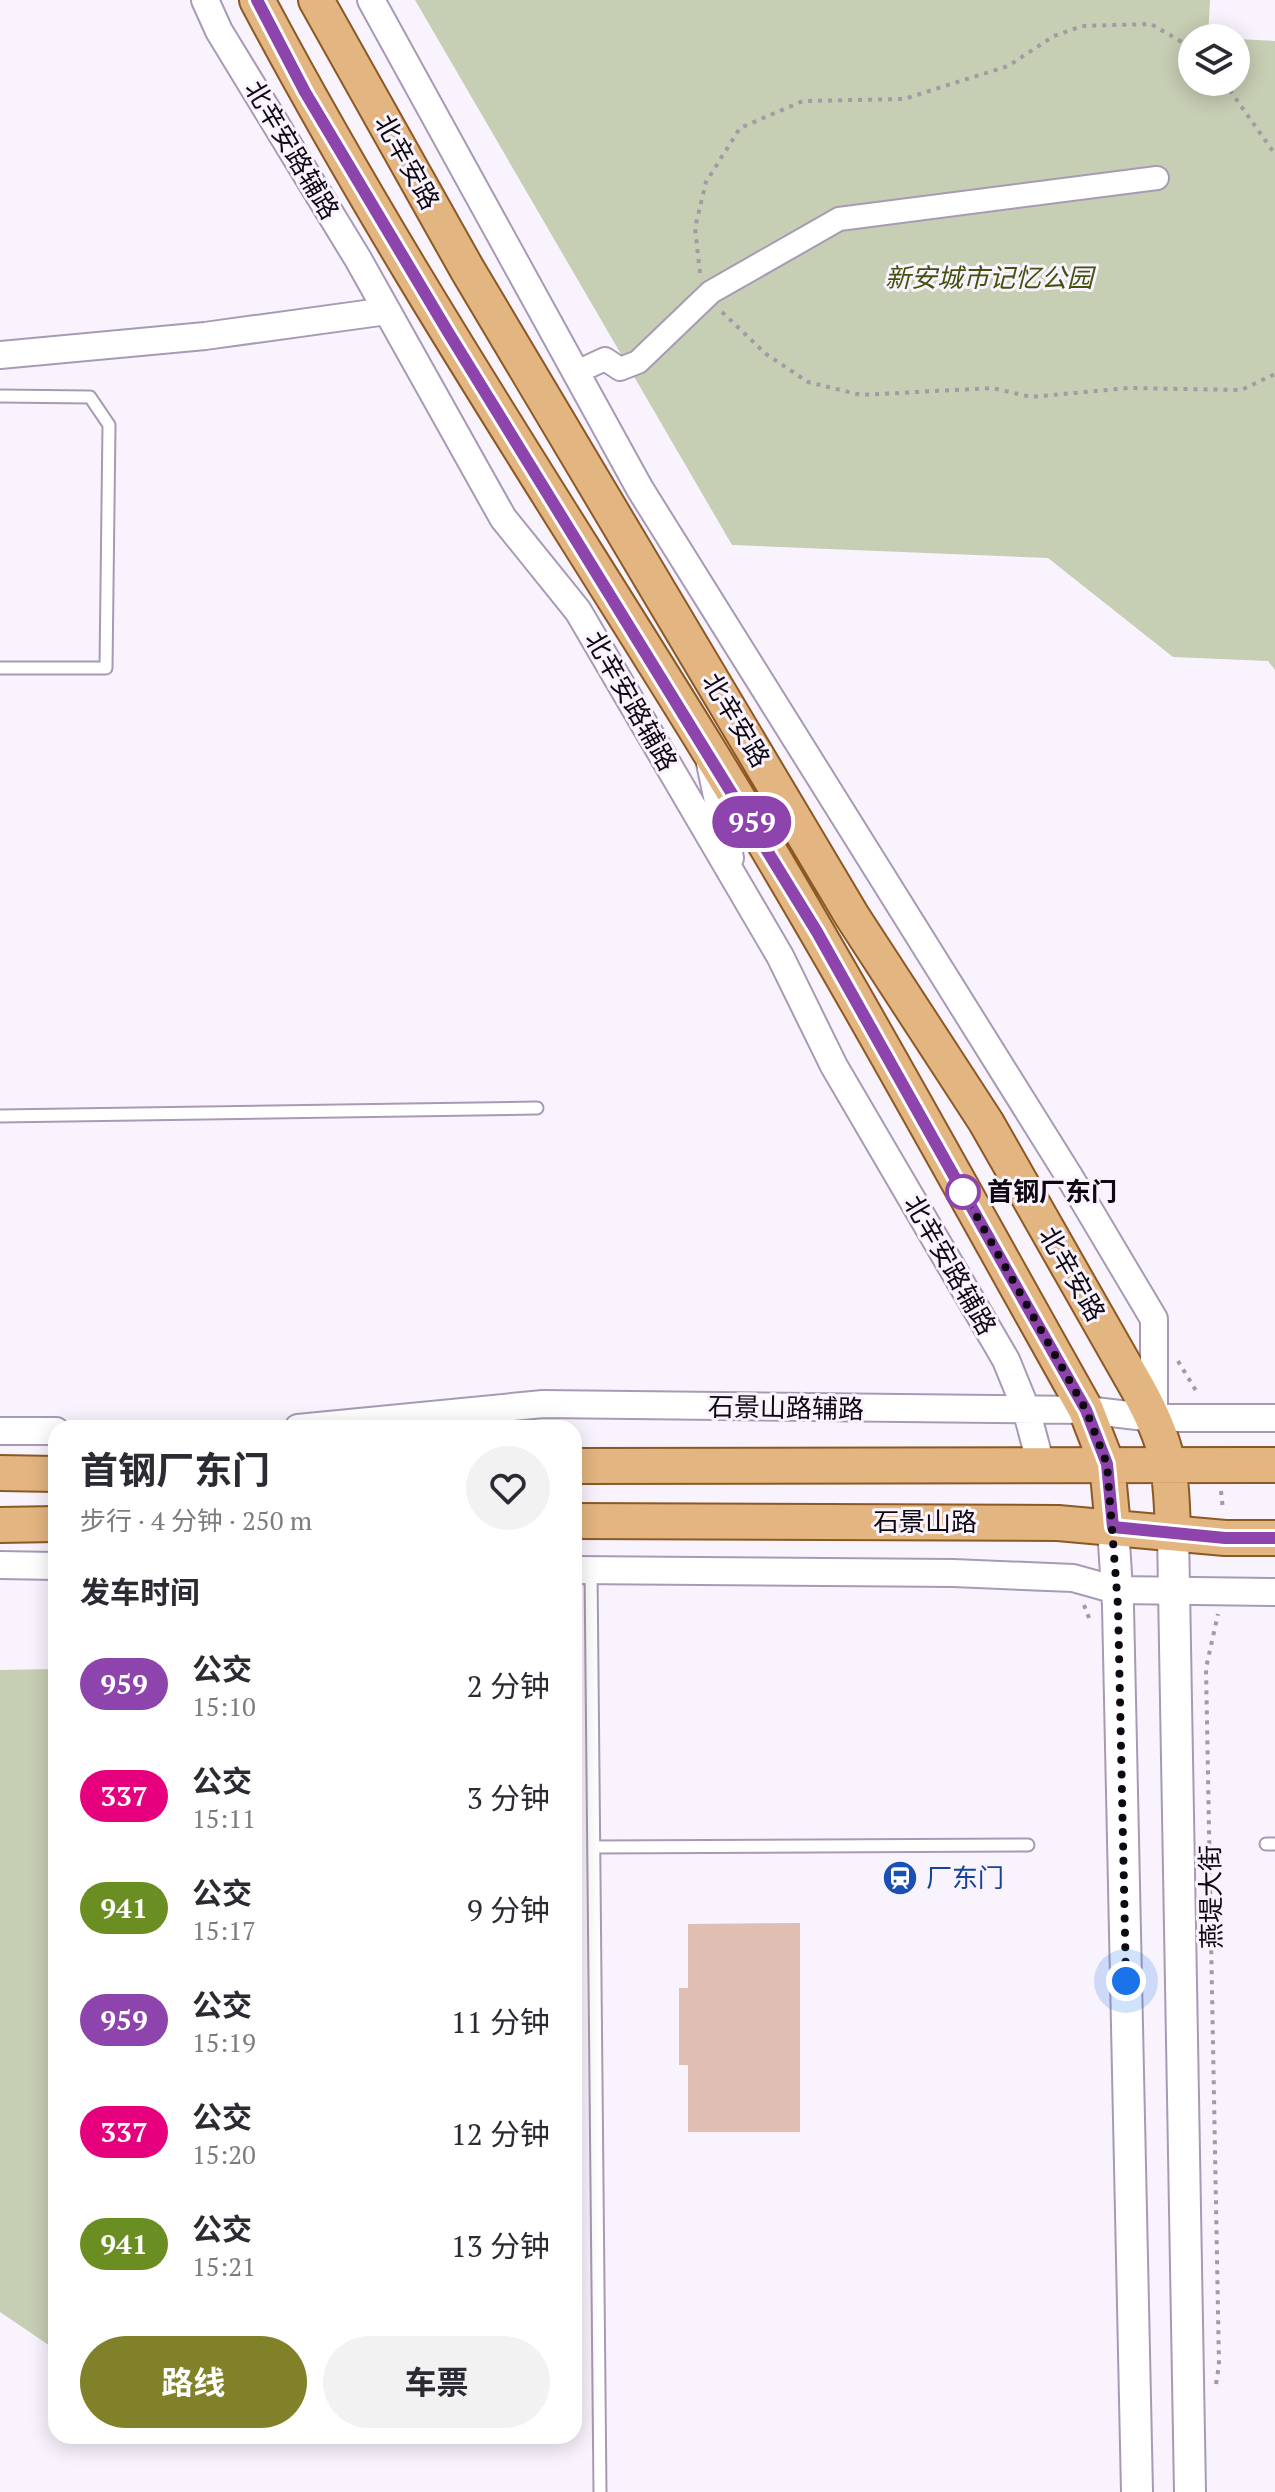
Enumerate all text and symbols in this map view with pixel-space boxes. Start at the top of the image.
map controls [1178,24,1250,96]
button: layers [1178,24,1250,96]
street label: 北辛安路辅路 [238,74,348,225]
street label: 北辛安路 [368,108,448,215]
park label: 新安城市记忆公园 [885,260,1097,294]
street label: 北辛安路辅路 [578,624,686,777]
street label: 北辛安路 [695,666,778,773]
line badge: 959 [706,796,798,848]
text: 959 [728,803,776,840]
place label: 首钢厂东门 [987,1174,1117,1208]
marker: 首钢厂东门 [946,1175,980,1209]
street label: 北辛安路辅路 [897,1188,1005,1341]
street label: 北辛安路 [1032,1220,1114,1327]
street label: 石景山路辅路 [708,1389,864,1425]
text: 首钢厂东门 [80,1445,270,1495]
button: heart [466,1446,550,1530]
text: 步行 · 4 分钟 · 250 m [80,1503,312,1537]
street label: 石景山路 [873,1504,977,1538]
text: 发车时间 [80,1572,200,1612]
text: 公交 [192,1649,252,1689]
text: 959 [100,1665,148,1702]
text: 2 分钟 [467,1666,550,1706]
text: 15:10 [192,1689,256,1723]
text: 公交 [192,1761,252,1801]
text: 337 [100,1777,148,1814]
text: 3 分钟 [467,1778,550,1818]
text: 15:11 [192,1801,256,1835]
street label: 燕堤大街 [1192,1845,1228,1949]
station icon: 厂东门 [881,1859,919,1897]
place label: 厂东门 [926,1860,1004,1894]
text: 公交 [192,1873,252,1913]
text: 941 [100,1889,148,1926]
text: 9 分钟 [467,1890,550,1930]
text: 15:17 [192,1913,256,1947]
your location [1106,1961,1146,2001]
text: 公交 [192,1985,252,2025]
text: 959 [100,2001,148,2038]
text: 11 分钟 [451,2002,550,2042]
text: 15:19 [192,2025,256,2059]
text: 公交 [192,2097,252,2137]
text: 337 [100,2113,148,2150]
text: 12 分钟 [451,2114,550,2154]
text: 15:20 [192,2137,256,2171]
text: 公交 [192,2209,252,2249]
text: 941 [100,2225,148,2262]
text: 13 分钟 [451,2226,550,2266]
text: 15:21 [192,2249,256,2283]
button: 路线 [80,2336,307,2428]
button: 车票 [323,2336,550,2428]

